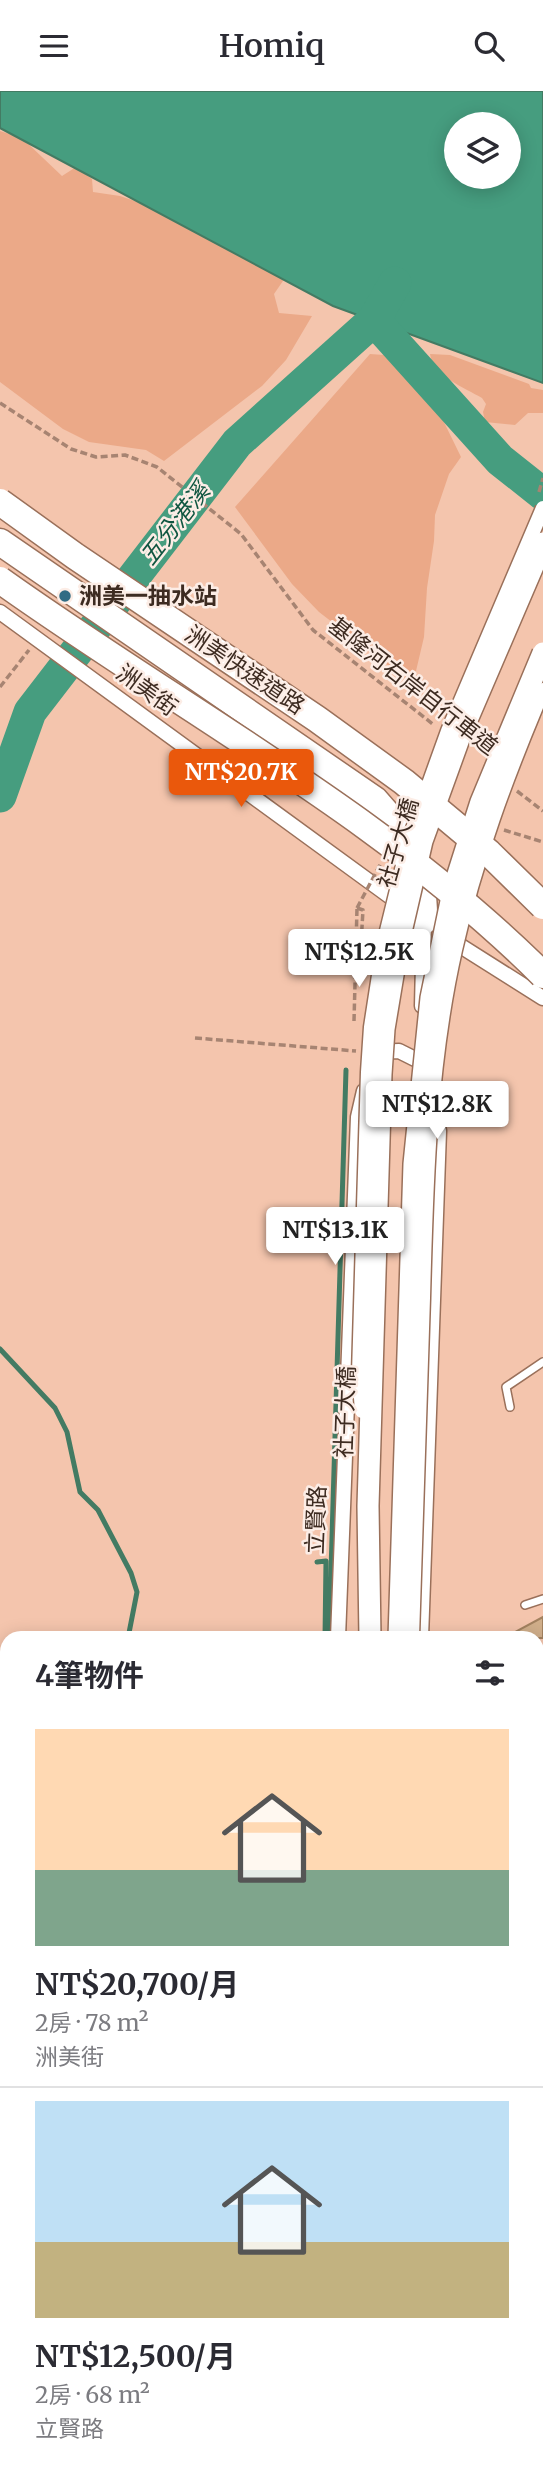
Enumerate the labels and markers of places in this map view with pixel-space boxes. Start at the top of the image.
place label: 洲美一抽水站 [79,581,217,610]
marker: 洲美一抽水站 [57,588,73,604]
pin: NT$20.7K [169,749,313,809]
pin: NT$12.5K [287,929,431,989]
pin: NT$12.8K [365,1081,509,1141]
pin: NT$13.1K [263,1207,407,1267]

